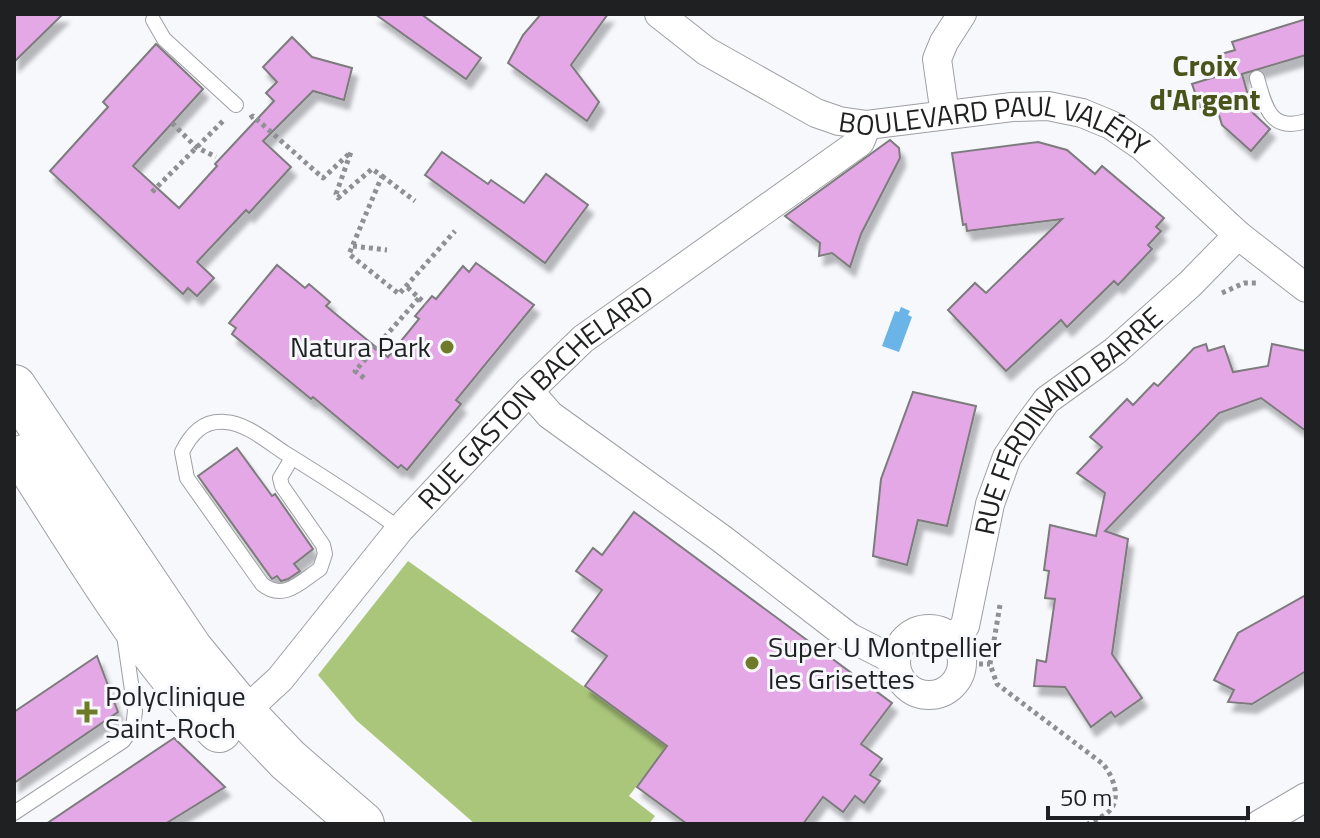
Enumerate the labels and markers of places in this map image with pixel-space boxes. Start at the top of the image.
place label: Natura Park [290,325,431,368]
marker: Natura Park [438,338,456,356]
place label: Super U Montpellier les Grisettes [768,625,1002,700]
marker: Super U Montpellier les Grisettes [743,654,761,672]
place label: Polyclinique Saint-Roch [105,674,246,749]
marker: Polyclinique Saint-Roch [76,701,98,723]

